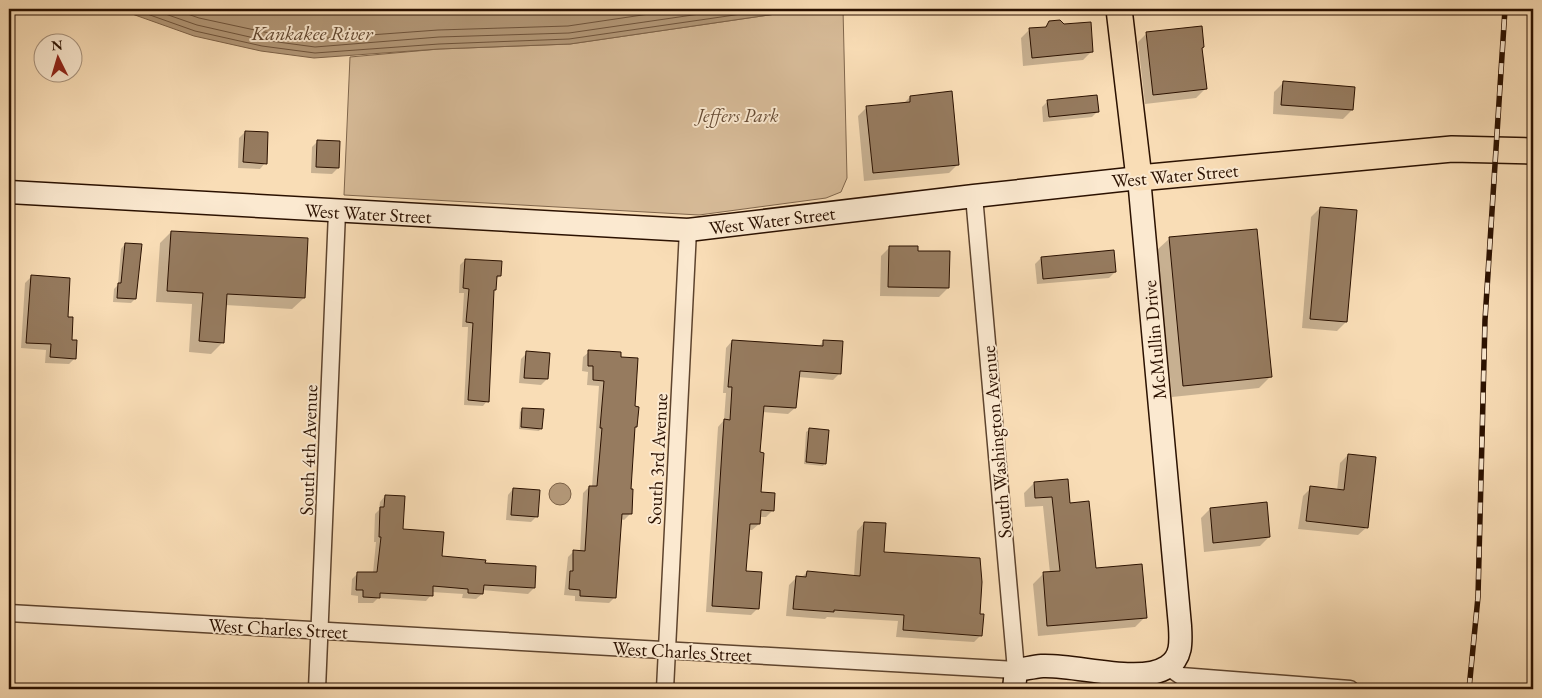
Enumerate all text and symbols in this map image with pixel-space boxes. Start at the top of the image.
water label: Kankakee River [250,20,374,46]
north arrow [32,32,82,82]
text: N [50,36,64,55]
park label: Jeffers Park [693,103,779,128]
street label: West Water Street [1111,158,1240,193]
street label: West Water Street [304,198,432,229]
street label: West Water Street [707,200,837,241]
street label: McMullin Drive [1137,279,1172,401]
street label: South Washington Avenue [976,344,1017,539]
street label: South 4th Avenue [294,384,323,516]
street label: South 3rd Avenue [642,393,673,525]
street label: West Charles Street [208,612,348,645]
street label: West Charles Street [612,635,752,668]

